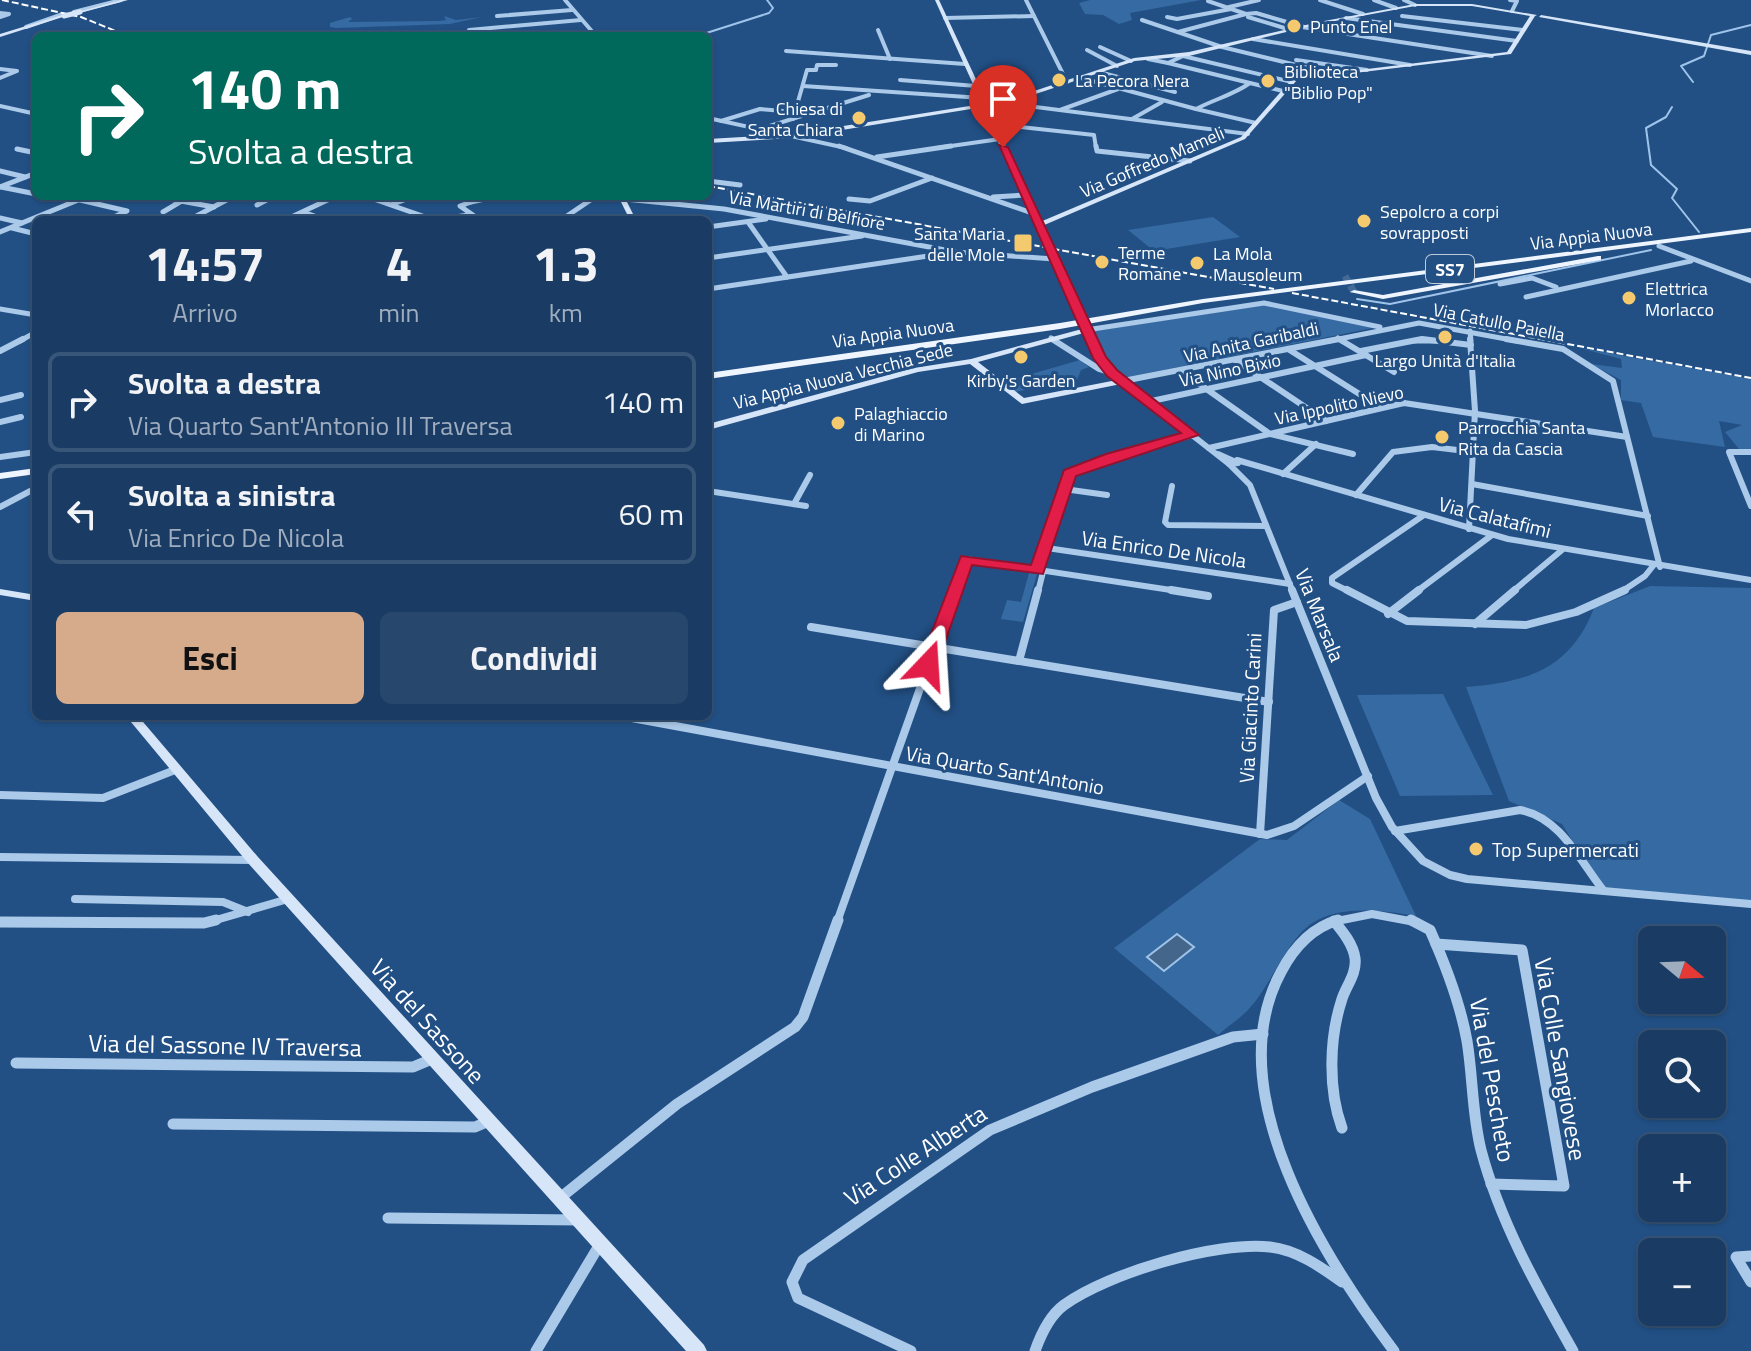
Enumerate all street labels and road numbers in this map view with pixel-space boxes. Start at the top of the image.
street label: Via Goffredo Mameli [1076,119,1228,205]
street label: Via Martiri di Belfiore [727,183,887,237]
street label: Via Appia Nuova [1528,215,1654,257]
road number: SS7 [1426,255,1474,283]
street label: Via Catullo Paiella [1431,296,1567,348]
street label: Via Appia Nuova [830,311,956,355]
street label: Via Anita Garibaldi [1181,315,1321,369]
street label: Via Appia Nuova Vecchia Sede [730,336,956,416]
street label: Via Nino Bixio [1177,346,1283,394]
street label: Via Ippolito Nievo [1272,378,1406,432]
street label: Via Calatafimi [1435,488,1555,546]
street label: Via Enrico De Nicola [1080,522,1248,576]
street label: Via Marsala [1287,564,1353,666]
street label: Via Giacinto Carini [1231,632,1269,784]
street label: Via Quarto Sant'Antonio [903,737,1107,803]
street label: Via del Sassone [362,951,494,1091]
street label: Via Colle Sangiovese [1525,955,1597,1163]
street label: Via del Pescheto [1461,995,1525,1165]
street label: Via del Sassone IV Traversa [88,1025,362,1065]
street label: Via Colle Alberta [836,1095,994,1215]

